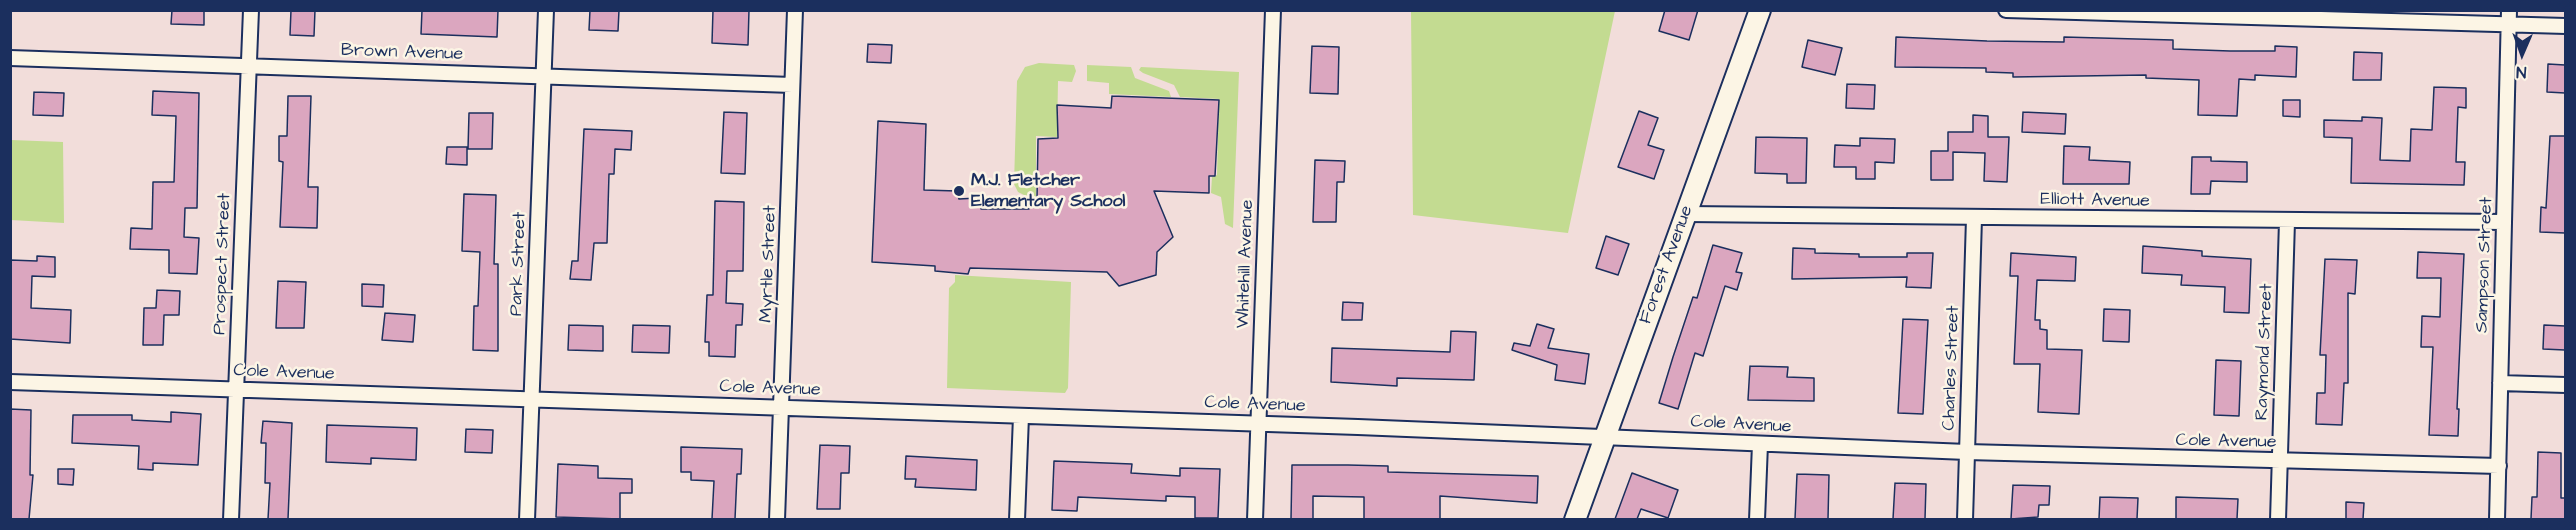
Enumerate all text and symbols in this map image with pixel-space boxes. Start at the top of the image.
north arrow [2492,24,2552,84]
street label: Brown Avenue [341,40,463,66]
text: N [2516,61,2527,83]
place label: M.J. Fletcher Elementary School [971,170,1125,213]
marker: M.J. Fletcher Elementary School [952,184,966,198]
street label: Elliott Avenue [2040,189,2150,213]
street label: Prospect Street [210,193,236,335]
street label: Sampson Street [2472,197,2498,333]
street label: Whitehill Avenue [1233,199,1259,329]
street label: Forest Avenue [1636,203,1698,327]
street label: Myrtle Street [756,205,782,323]
street label: Park Street [506,211,532,317]
street label: Raymond Street [2252,283,2278,421]
street label: Charles Street [1939,305,1965,431]
street label: Cole Avenue [233,360,335,386]
street label: Cole Avenue [719,376,821,402]
street label: Cole Avenue [1204,392,1306,418]
street label: Cole Avenue [1690,412,1792,438]
street label: Cole Avenue [2175,430,2277,454]

